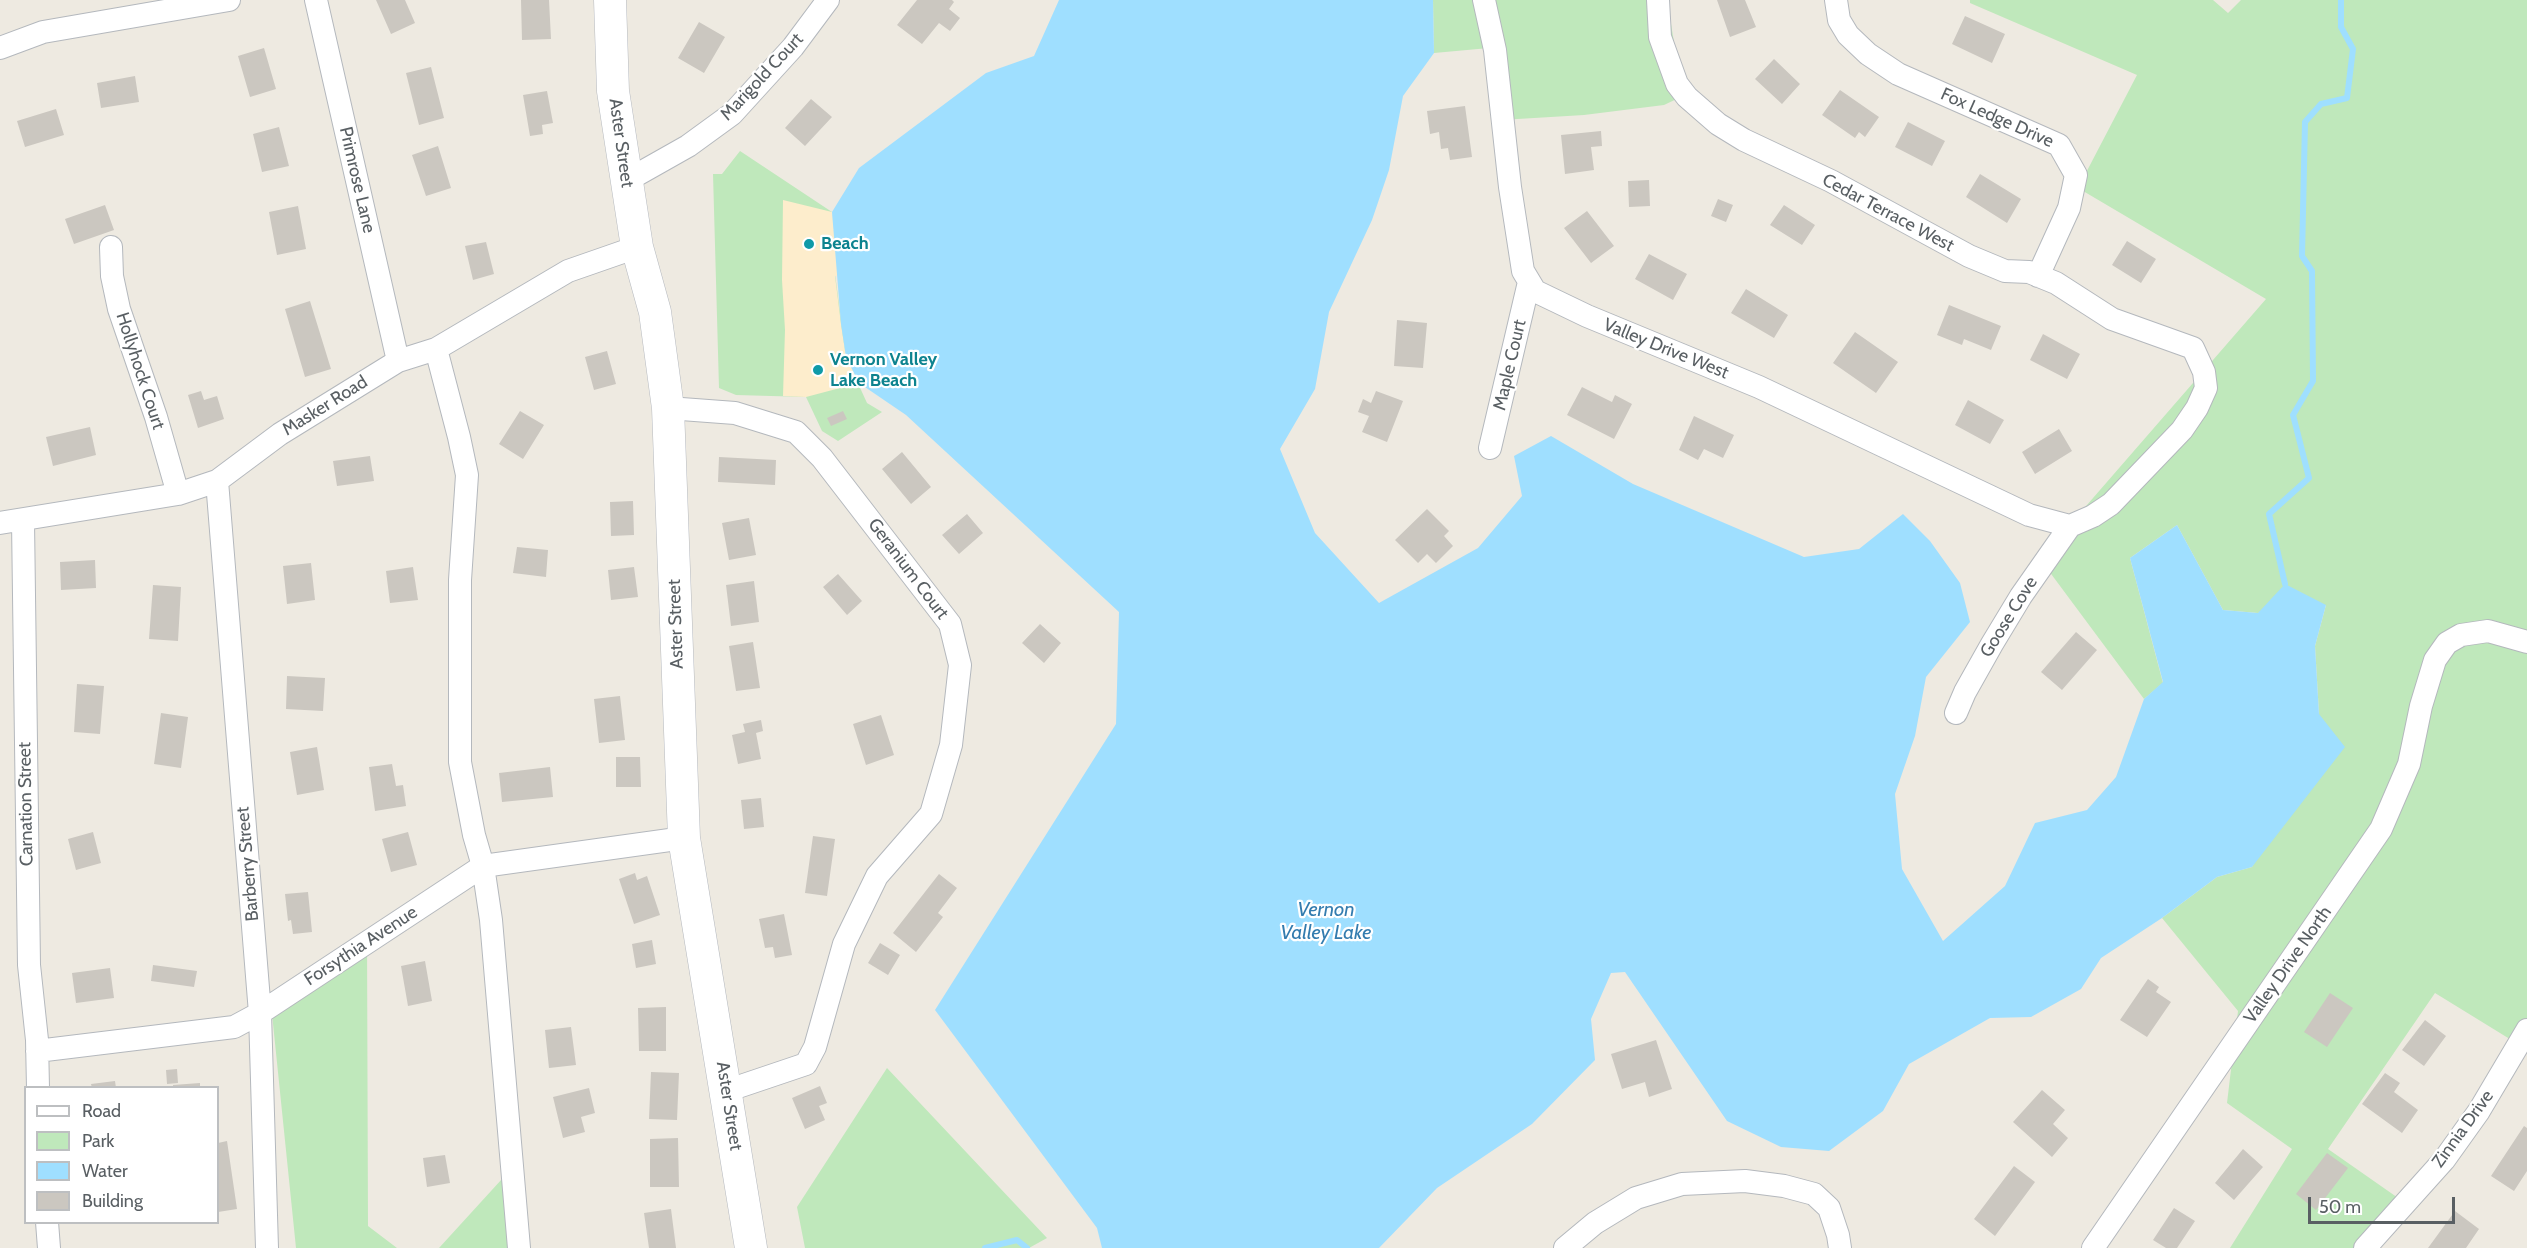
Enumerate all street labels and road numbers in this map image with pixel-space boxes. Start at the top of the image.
street label: Marigold Court [716,29,808,125]
street label: Fox Ledge Drive [1937,83,2057,153]
street label: Aster Street [604,97,638,189]
street label: Primrose Lane [334,125,380,235]
street label: Cedar Terrace West [1818,169,1958,257]
street label: Hollyhock Court [111,310,169,432]
street label: Valley Drive West [1600,314,1732,384]
street label: Maple Court [1489,317,1531,413]
street label: Masker Road [278,371,372,441]
street label: Geranium Court [863,514,953,624]
street label: Goose Cove [1976,573,2042,661]
street label: Aster Street [664,579,688,669]
street label: Carnation Street [14,742,38,866]
street label: Barberry Street [232,806,264,922]
street label: Forsythia Avenue [301,901,421,991]
street label: Valley Drive North [2240,902,2336,1028]
street label: Aster Street [711,1060,747,1152]
street label: Zinnia Drive [2428,1086,2498,1172]

